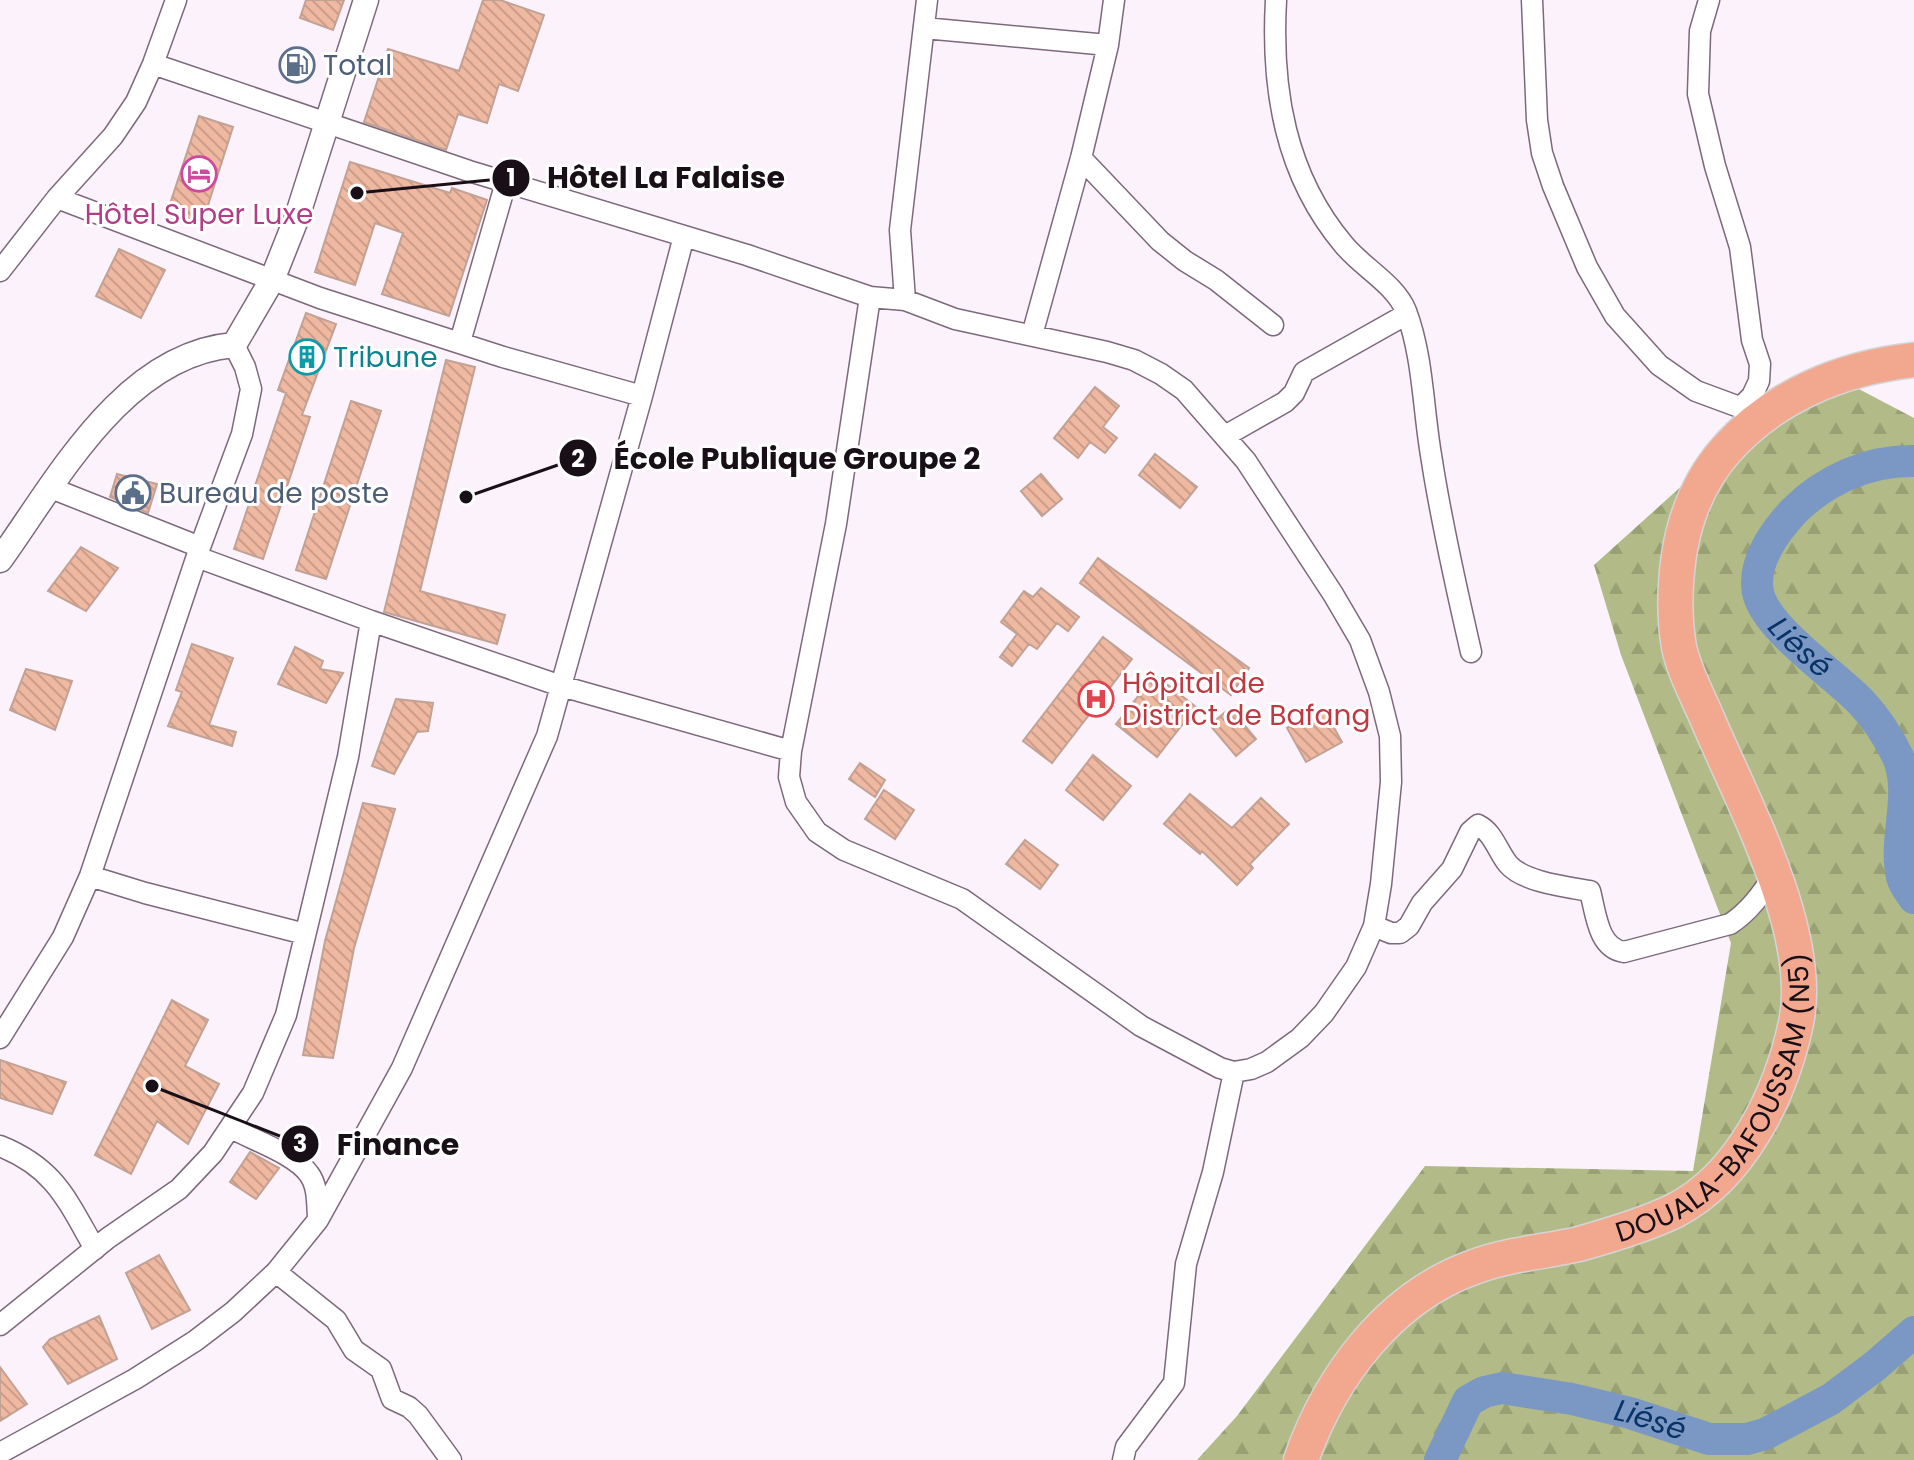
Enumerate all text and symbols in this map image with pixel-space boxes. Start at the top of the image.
fuel station icon: Total [278,46,316,84]
place label: Total [323,46,392,85]
callout: Hôtel La Falaise [491,151,801,205]
hotel icon: Hôtel Super Luxe [180,155,218,193]
text: Hôtel La Falaise [547,156,785,199]
text: 1 [506,161,516,194]
place label: Hôtel Super Luxe [85,195,313,234]
building icon: Tribune [288,338,326,376]
place label: Tribune [333,338,438,377]
callout: École Publique Groupe 2 [558,431,997,485]
text: École Publique Groupe 2 [614,437,981,480]
text: 2 [571,442,585,475]
public building icon: Bureau de poste [114,474,152,512]
place label: Bureau de poste [159,474,389,513]
water label: Liésé [1758,607,1842,688]
place label: Hôpital de District de Bafang [1122,664,1370,735]
hospital icon: Hôpital de District de Bafang [1077,680,1115,718]
street label: DOUALA-BAFOUSSAM (N5) [1610,950,1819,1252]
callout: Finance [280,1117,475,1171]
text: Finance [337,1123,459,1166]
text: 3 [293,1127,307,1160]
water label: Liésé [1610,1388,1692,1451]

